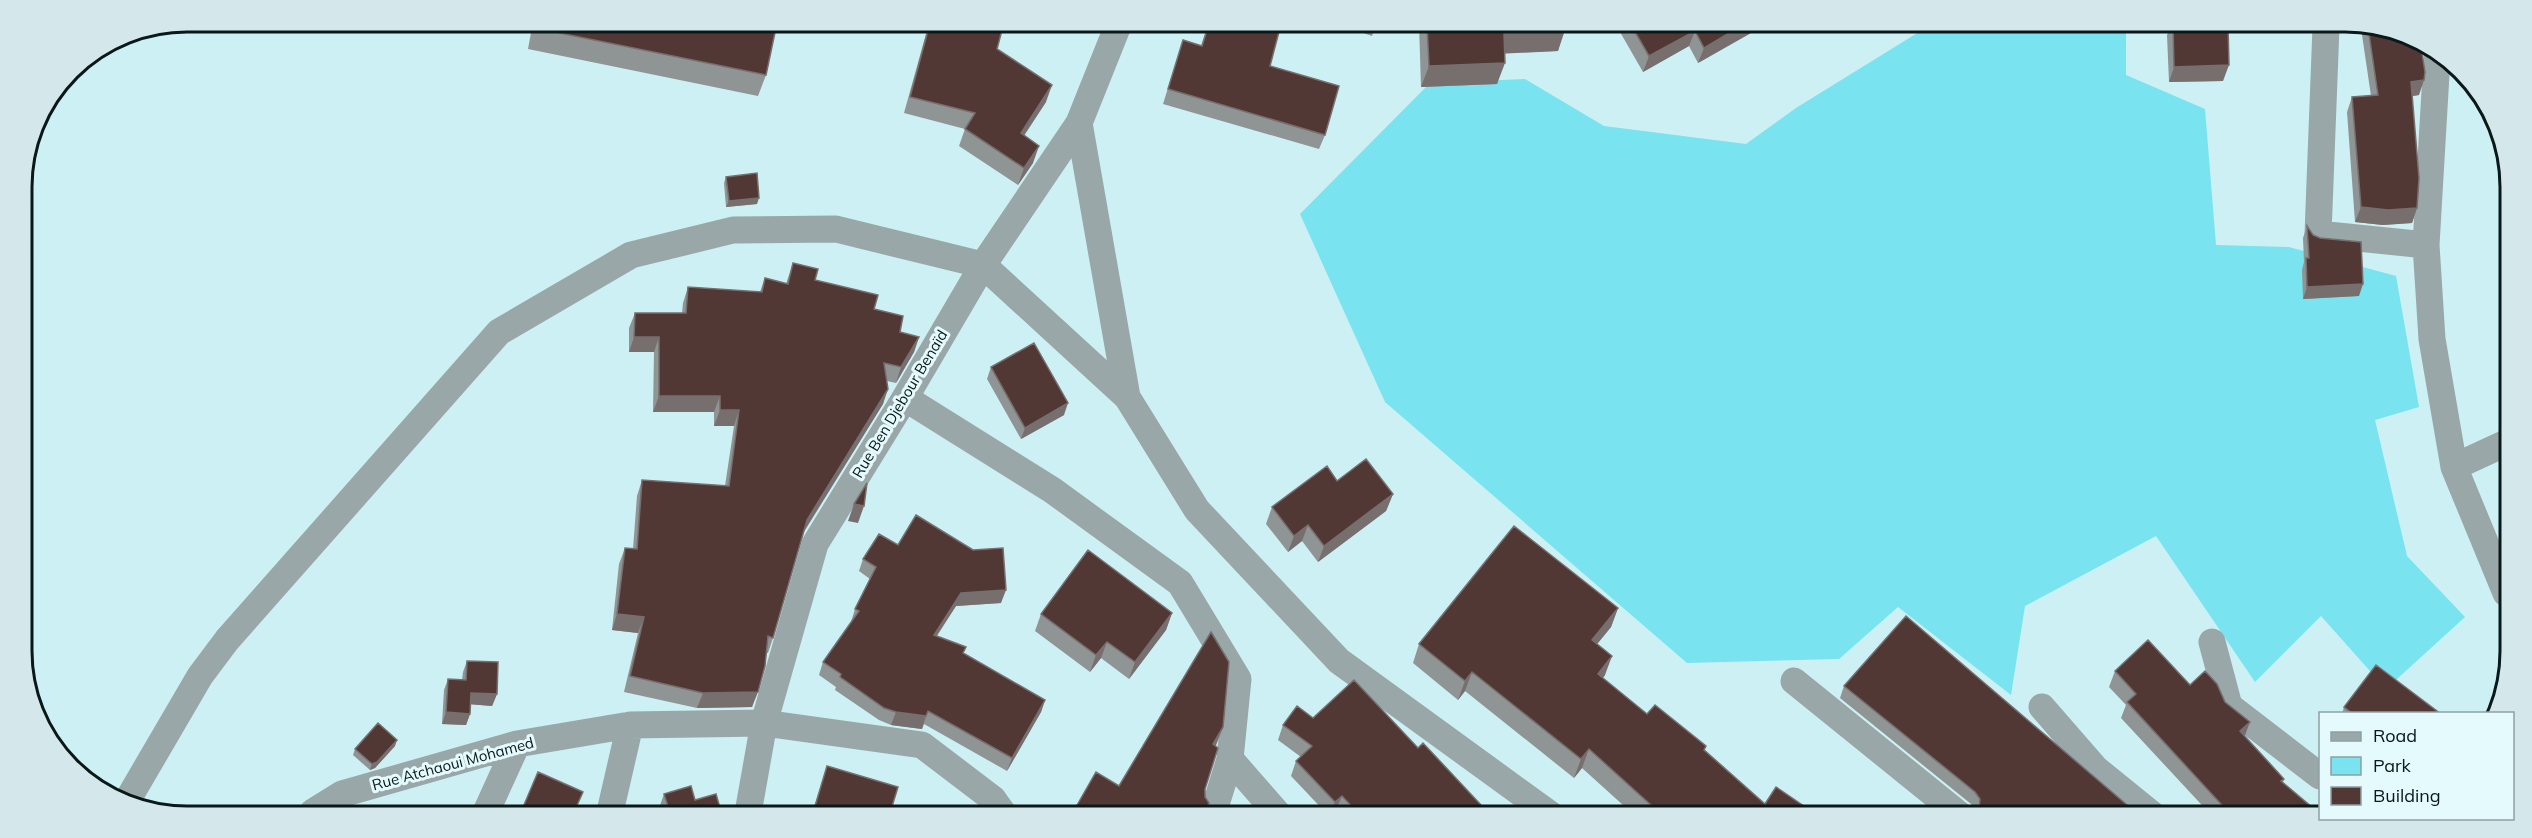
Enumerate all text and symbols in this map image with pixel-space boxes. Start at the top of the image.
street label: Rue Ben Djebour Benaïd [848,326,951,481]
legend [2319,712,2514,820]
text: Road [2373,724,2417,747]
street label: Rue Atchaoui Mohamed [370,733,536,794]
text: Park [2373,754,2412,777]
text: Building [2373,784,2441,807]

